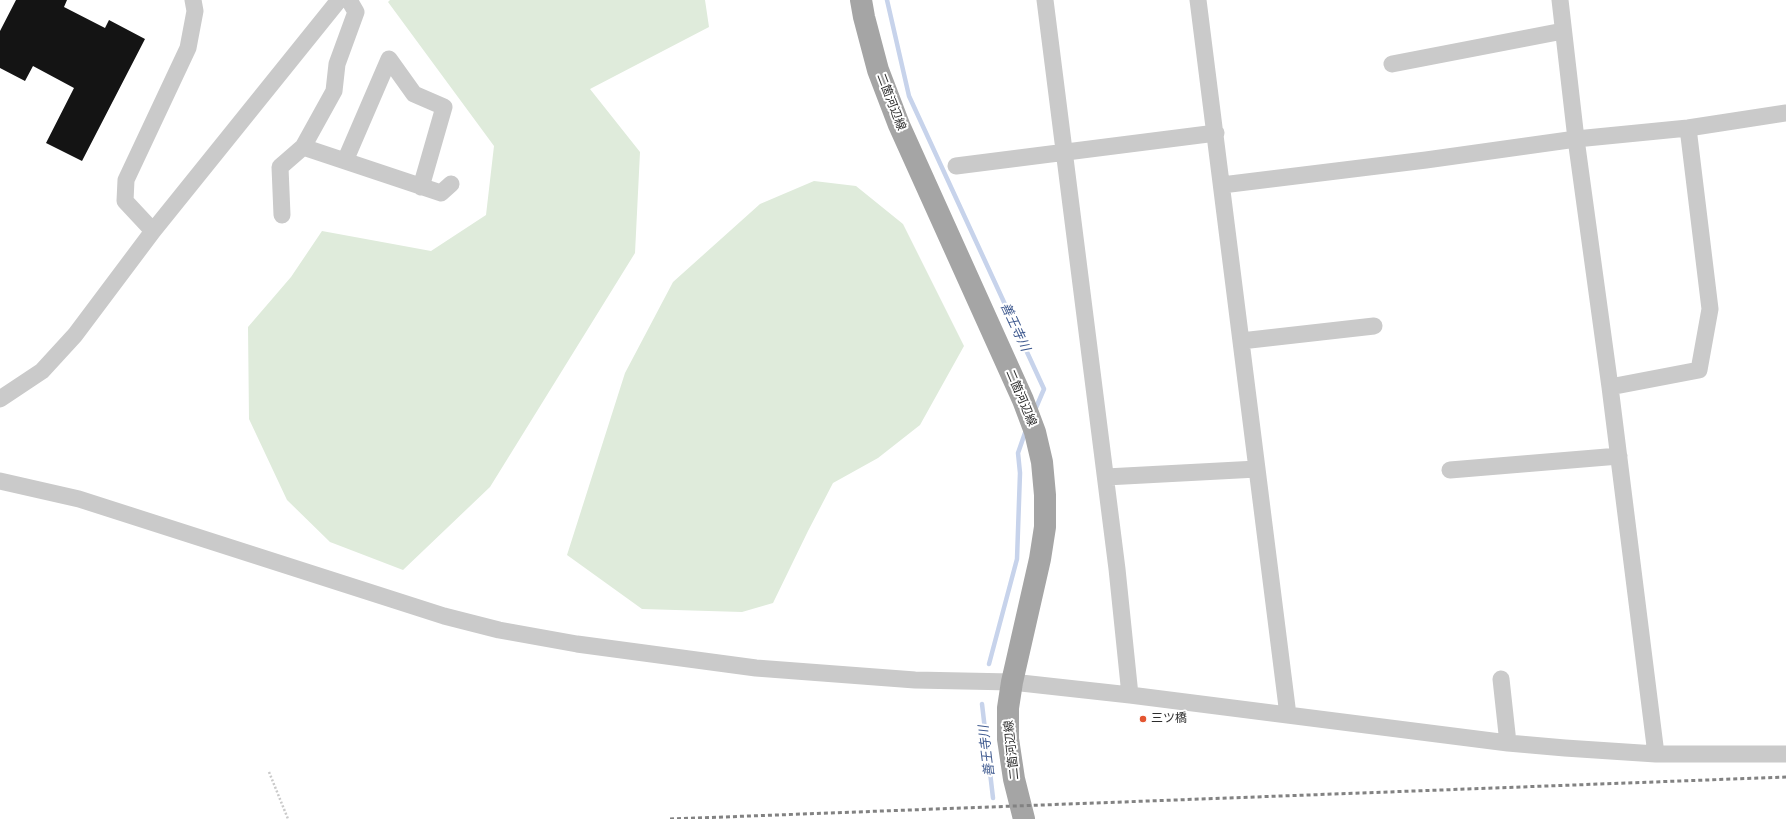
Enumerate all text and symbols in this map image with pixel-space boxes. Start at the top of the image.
street label: 二箇河辺線 [874,71,908,133]
water label: 善王寺川 [997,300,1033,354]
street label: 二箇河辺線 [1003,368,1039,428]
place label: 三ツ橋 [1151,712,1187,726]
marker: 三ツ橋 [1138,714,1148,724]
street label: 二箇河辺線 [1002,719,1022,781]
water label: 善王寺川 [976,724,998,778]

